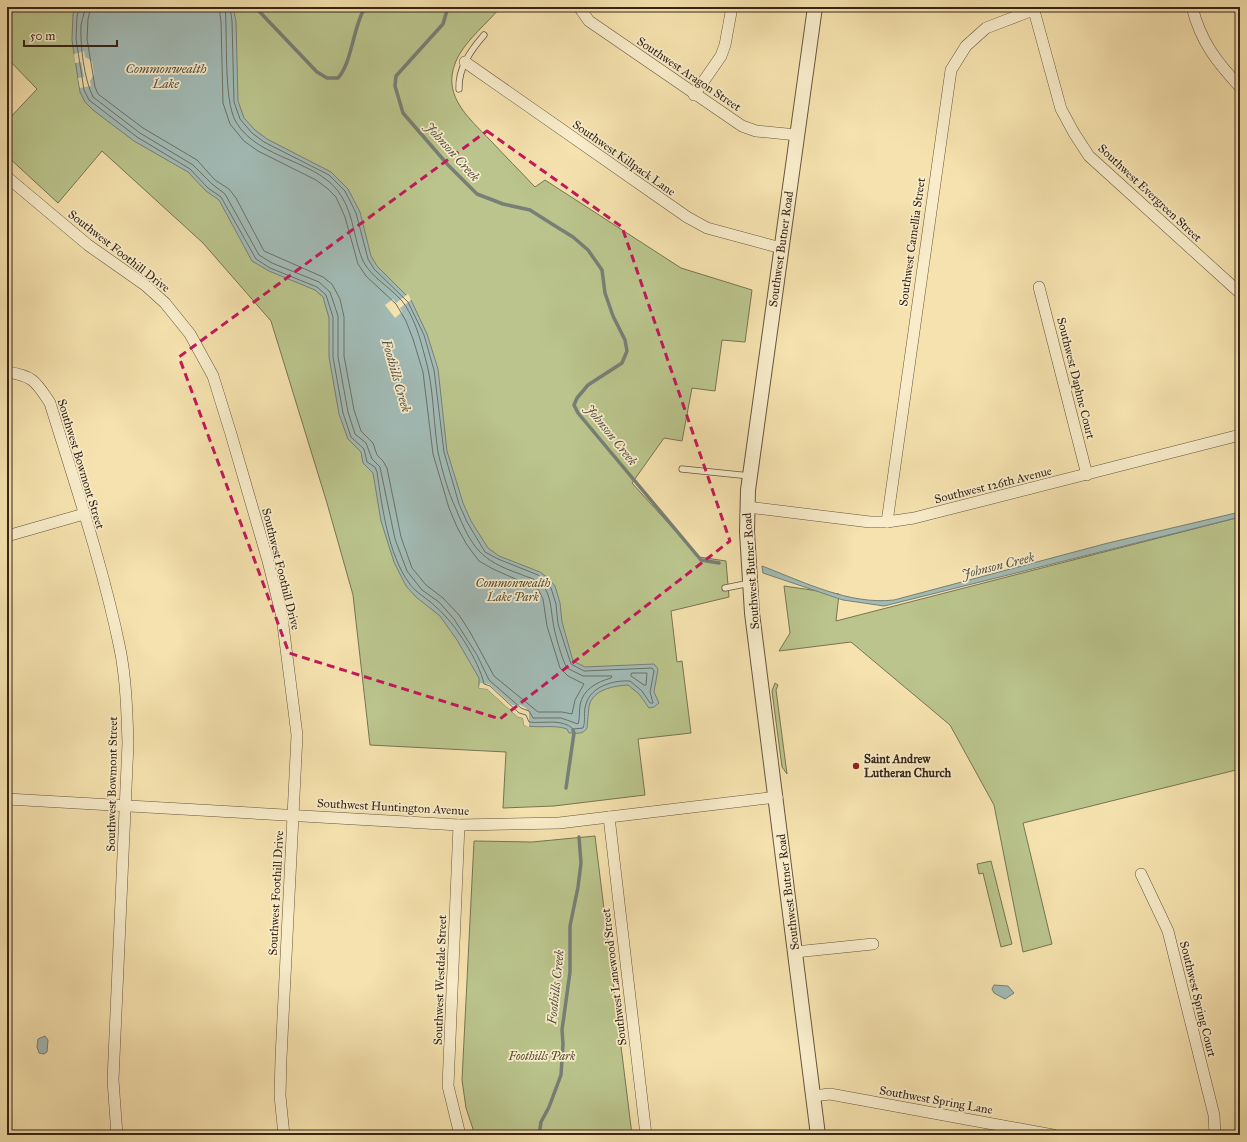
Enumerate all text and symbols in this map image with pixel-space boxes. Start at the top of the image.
scale bar [24,22,117,48]
text: 50 m [30,29,55,43]
street label: Southwest Aragon Street [634,34,744,115]
water label: Commonwealth Lake [125,61,207,92]
street label: Southwest Killpack Lane [570,117,678,199]
water label: Johnson Creek [421,118,483,185]
street label: Southwest Evergreen Street [1095,141,1205,246]
street label: Southwest Camellia Street [896,176,928,307]
street label: Southwest Butner Road [766,190,796,308]
street label: Southwest Foothill Drive [65,207,173,295]
street label: Southwest Daphne Court [1054,316,1098,441]
water label: Foothills Creek [378,337,414,414]
street label: Southwest Bowmont Street [55,397,108,531]
water label: Johnson Creek [581,400,641,469]
street label: Southwest 126th Avenue [933,464,1053,506]
street label: Southwest Foothill Drive [259,507,303,631]
street label: Southwest Butner Road [740,512,762,630]
water label: Johnson Creek [959,549,1036,583]
park label: Commonwealth Lake Park [476,576,551,604]
street label: Southwest Bowmont Street [104,715,120,852]
place label: Saint Andrew Lutheran Church [864,752,951,780]
marker: Saint Andrew Lutheran Church [851,761,861,771]
street label: Southwest Huntington Avenue [316,796,469,819]
street label: Southwest Foothill Drive [266,830,286,956]
street label: Southwest Butner Road [774,833,802,951]
street label: Southwest Lanewood Street [599,907,629,1046]
street label: Southwest Westdale Street [431,914,449,1045]
street label: Southwest Spring Court [1176,940,1219,1059]
water label: Foothills Creek [544,949,568,1026]
park label: Foothills Park [508,1049,576,1063]
street label: Southwest Spring Lane [878,1083,994,1118]

